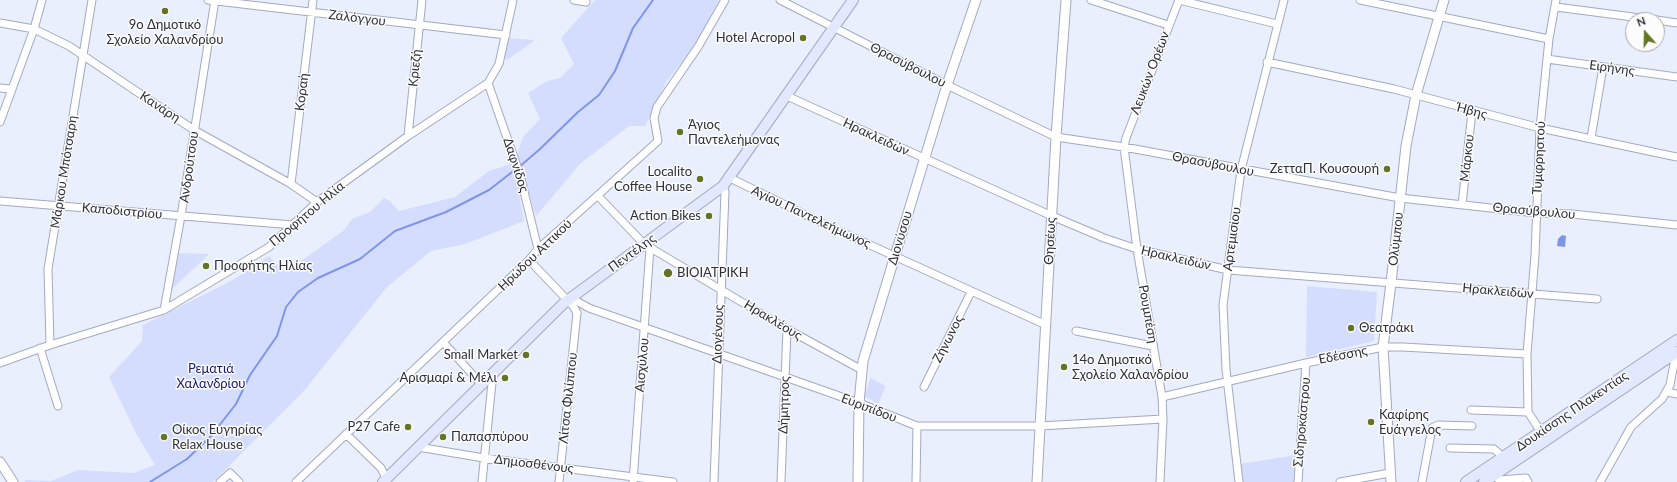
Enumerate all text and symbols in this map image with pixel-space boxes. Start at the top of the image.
marker: 9ο Δημοτικό Σχολείο Χαλανδρίου [160,6,170,16]
street label: Ζαλόγγου [327,7,387,29]
north arrow [1625,12,1665,52]
text: N [1635,14,1647,29]
place label: 9ο Δημοτικό Σχολείο Χαλανδρίου [107,17,223,48]
street label: Λευκών Ορέων [1127,29,1173,117]
place label: Hotel Acropol [716,30,795,46]
marker: Hotel Acropol [798,33,808,43]
street label: Θρασύβουλου [867,39,949,91]
street label: Κριεζή [405,48,425,88]
street label: Ειρήνης [1588,57,1636,79]
street label: Κοραή [292,72,312,112]
street label: Κανάρη [137,88,183,126]
street label: Ήβης [1455,99,1489,123]
street label: Μάρκου Μπότσαρη [47,114,81,230]
street label: Ηρακλειδών [840,115,912,159]
place label: Άγιος Παντελεήμονας [688,117,779,148]
street label: Τυμφρηστού [1529,121,1549,195]
marker: Άγιος Παντελεήμονας [675,127,685,137]
street label: Ανδρούτσου [176,130,202,204]
street label: Μάρκου [1457,133,1477,183]
street label: Δαφνίδος [500,136,532,194]
street label: Θρασύβουλου [1171,148,1255,180]
place label: ΖετταΠ. Κουσουρή [1270,161,1379,177]
place label: Localito Coffee House [614,164,692,195]
marker: ΖετταΠ. Κουσουρή [1382,164,1392,174]
marker: Localito Coffee House [695,174,705,184]
street label: Προφήτου Ηλία [266,178,348,250]
street label: Αγίου Παντελεήμωνος [749,182,873,252]
street label: Καποδιστρίου [81,200,163,222]
street label: Θρασύβουλου [1492,200,1576,222]
street label: Αρτεμισίου [1220,206,1244,272]
place label: Action Bikes [630,208,701,224]
street label: Διονύσου [884,209,916,267]
marker: Action Bikes [704,211,714,221]
street label: Ολύμπου [1385,211,1407,267]
street label: Ηρώδου Αττικού [495,216,575,294]
street label: Θησέως [1041,217,1059,265]
street label: Πεντέλης [605,231,659,275]
street label: Ηρακλειδών [1140,242,1212,274]
place label: Προφήτης Ηλίας [214,258,312,274]
marker: Προφήτης Ηλίας [201,261,211,271]
place label: ΒΙΟΙΑΤΡΙΚΗ [677,265,749,281]
marker: ΒΙΟΙΑΤΡΙΚΗ [662,267,674,279]
street label: Ηρακλειδών [1462,280,1534,302]
street label: Ρουμπέση [1135,284,1161,344]
street label: Ηρακλέους [741,297,805,343]
street label: Διογένους [709,304,727,364]
street label: Ζήνωνος [929,312,967,366]
place label: Θεατράκι [1359,320,1414,336]
marker: Θεατράκι [1346,323,1356,333]
street label: Αισχύλου [632,337,652,393]
street label: Εδέσσης [1317,343,1369,367]
place label: Small Market [444,347,518,363]
marker: Small Market [521,350,531,360]
street label: Λίτσα Φιλίππου [555,352,581,444]
place label: 14ο Δημοτικό Σχολείο Χαλανδρίου [1072,352,1189,383]
park label: Ρεματιά Χαλανδρίου [176,361,246,392]
marker: 14ο Δημοτικό Σχολείο Χαλανδρίου [1059,362,1069,372]
street label: Δουκίσσης Πλακεντίας [1513,368,1631,454]
place label: Αρισμαρί & Μέλι [399,370,497,386]
marker: Αρισμαρί & Μέλι [500,373,510,383]
street label: Δήμητρος [775,376,793,434]
street label: Σιδηροκάστρου [1290,377,1314,467]
street label: Ευριπίδου [839,390,899,426]
place label: Καφίρης Ευάγγελος [1379,407,1441,438]
marker: Καφίρης Ευάγγελος [1366,417,1376,427]
place label: P27 Cafe [348,419,400,435]
place label: Οίκος Ευγηρίας Relax House [172,422,262,453]
marker: P27 Cafe [403,422,413,432]
place label: Παπασπύρου [451,429,529,445]
marker: Οίκος Ευγηρίας Relax House [159,432,169,442]
marker: Παπασπύρου [438,432,448,442]
street label: Δημοσθένους [493,451,575,477]

